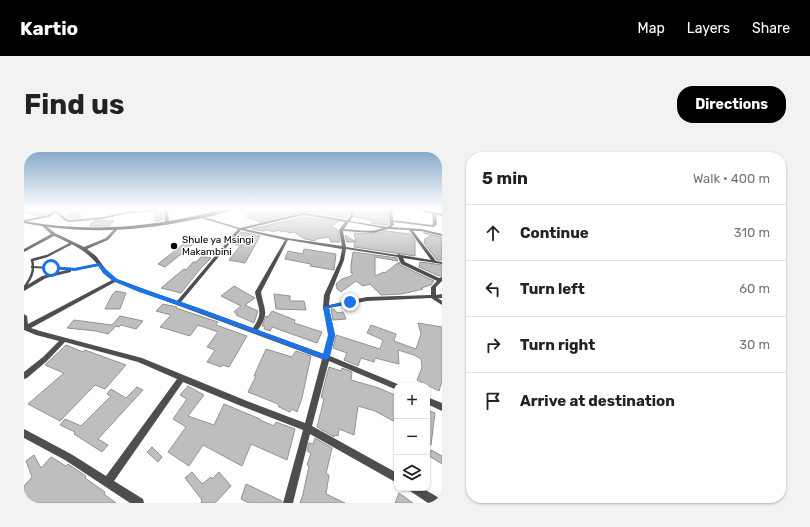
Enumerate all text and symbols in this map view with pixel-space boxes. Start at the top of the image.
text: Kartio [20,17,78,40]
text: Map [638,20,665,37]
text: Layers [687,20,730,37]
text: Share [752,20,790,37]
button: Directions [677,86,786,123]
text: Find us [24,88,124,121]
text: 5 min [482,168,528,188]
text: Walk · 400 m [693,171,770,186]
icon: ahead [482,222,504,244]
text: Continue [520,224,589,242]
text: 310 m [734,225,770,240]
place label: Shule ya Msingi Makambini [182,234,254,258]
marker: Shule ya Msingi Makambini [169,241,179,251]
route start [42,259,60,277]
icon: left [482,278,504,300]
text: Turn left [520,280,585,298]
text: 60 m [739,281,770,296]
route end [341,293,359,311]
icon: right [482,334,504,356]
text: Turn right [520,336,595,354]
text: 30 m [739,337,770,352]
map controls [394,383,430,491]
button: + [394,383,430,419]
icon: arrive [482,390,504,412]
text: Arrive at destination [520,392,675,410]
button: − [394,419,430,455]
button: layers [394,455,430,491]

